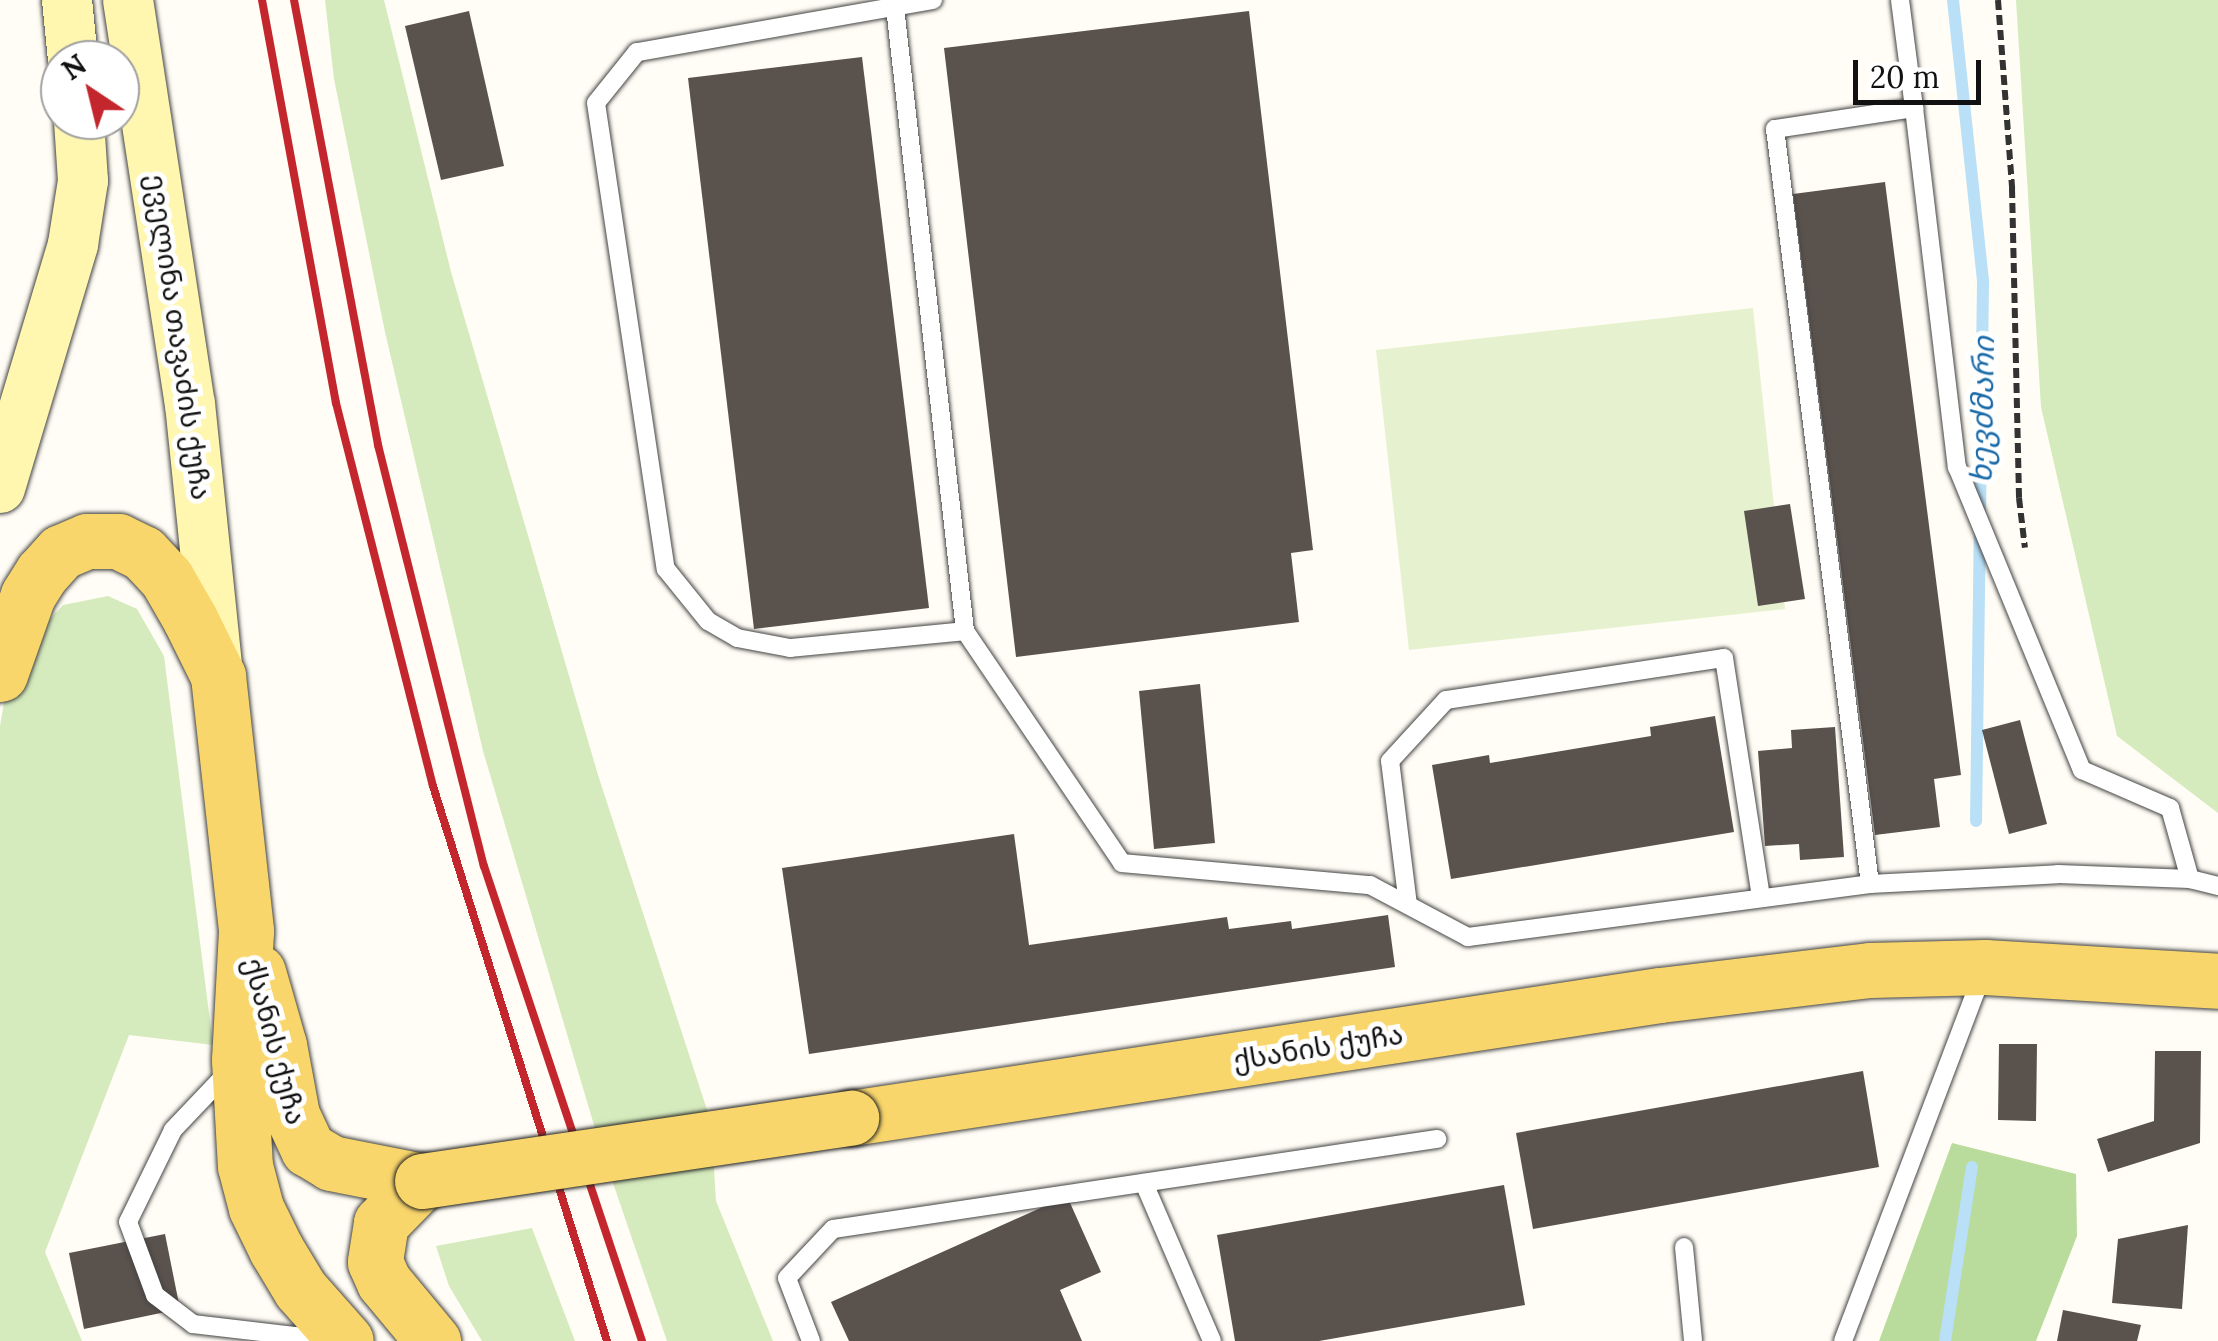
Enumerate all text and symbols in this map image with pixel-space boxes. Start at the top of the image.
north arrow [40,40,140,140]
scale bar [1858,40,1986,102]
text: N [55,46,93,88]
text: 20 m [1870,58,1939,96]
street label: ეველინა თავაძის ქუჩა [139,172,219,502]
water label: ხევძმარი [1963,336,2001,484]
street label: ქსანის ქუჩა [237,954,313,1128]
street label: ქსანის ქუჩა [1231,1017,1405,1077]

